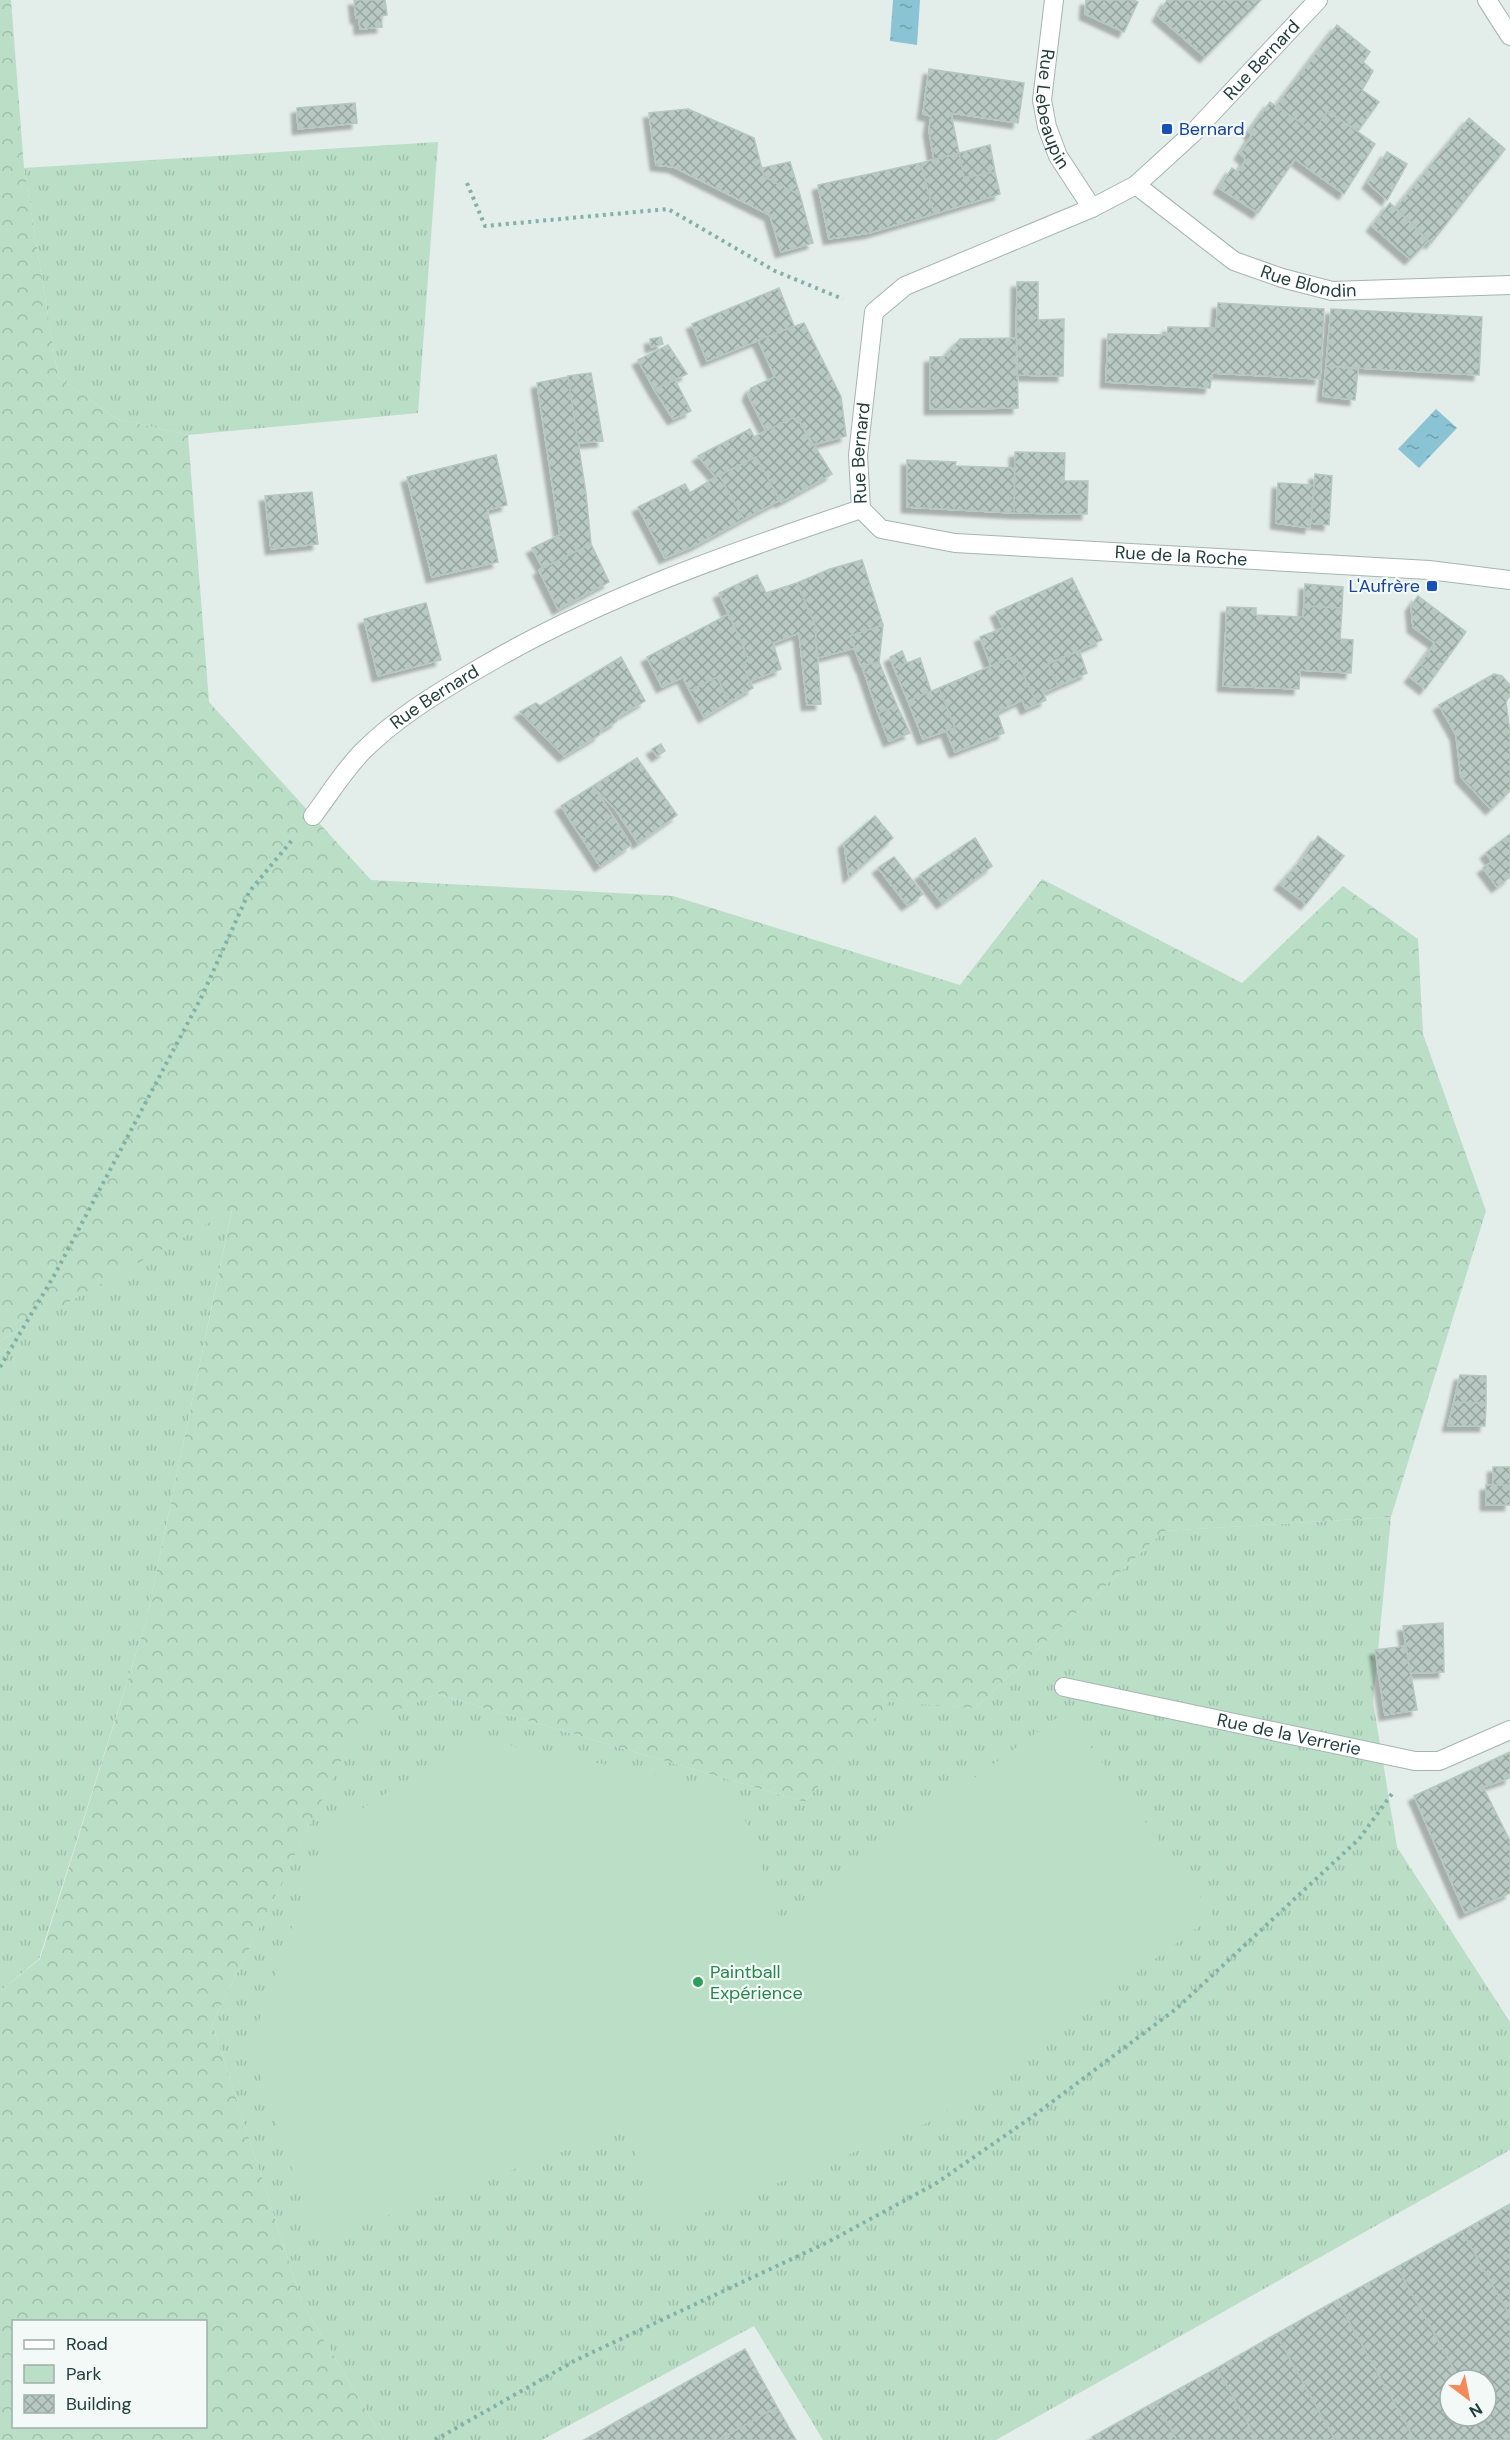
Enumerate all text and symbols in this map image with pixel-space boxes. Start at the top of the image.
street label: Rue Bernard [1218,15,1305,105]
street label: Rue Lebeaupin [1030,48,1075,174]
place label: Bernard [1179,117,1244,141]
marker: Bernard [1160,122,1174,136]
street label: Rue Blondin [1257,259,1357,303]
street label: Rue Bernard [846,401,876,504]
street label: Rue de la Roche [1114,540,1248,572]
place label: L'Aufrère [1349,574,1420,598]
marker: L'Aufrère [1425,579,1439,593]
street label: Rue Bernard [385,659,483,735]
street label: Rue de la Verrerie [1215,1708,1363,1761]
place label: Paintball Expérience [710,1960,803,2005]
marker: Paintball Expérience [691,1975,705,1989]
legend [12,2320,207,2428]
text: Road [66,2332,108,2356]
text: Park [66,2362,102,2386]
north arrow [1438,2368,1498,2428]
text: Building [66,2392,131,2416]
text: N [1465,2398,1486,2422]

